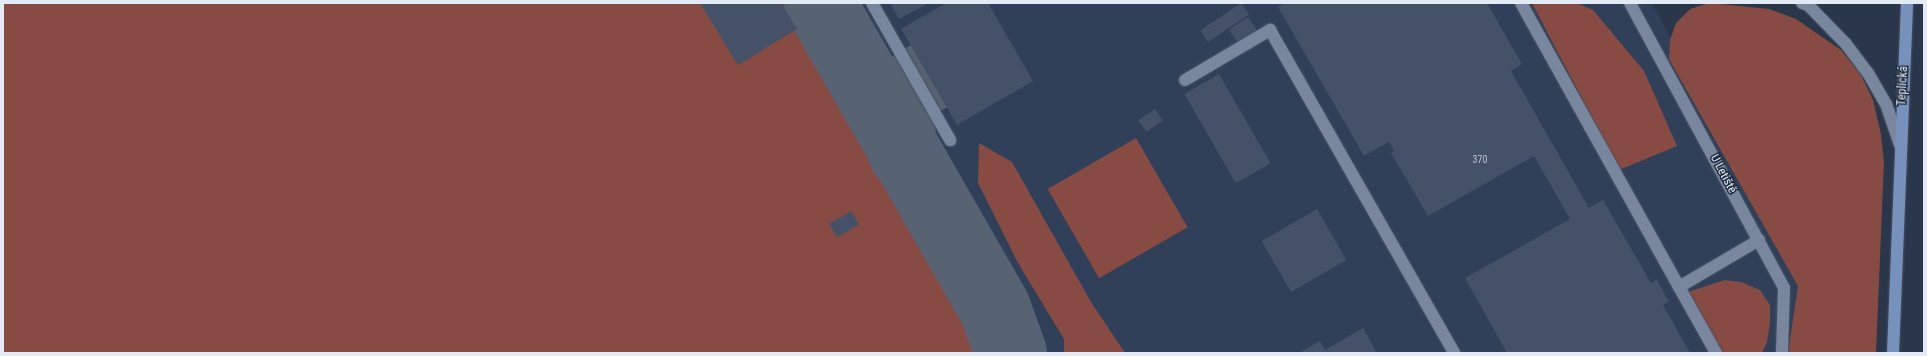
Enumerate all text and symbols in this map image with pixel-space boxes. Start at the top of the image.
street label: Teplická [1895,66,1911,106]
street label: U Letiště [1707,152,1739,196]
house number: 370 [1473,154,1487,166]

